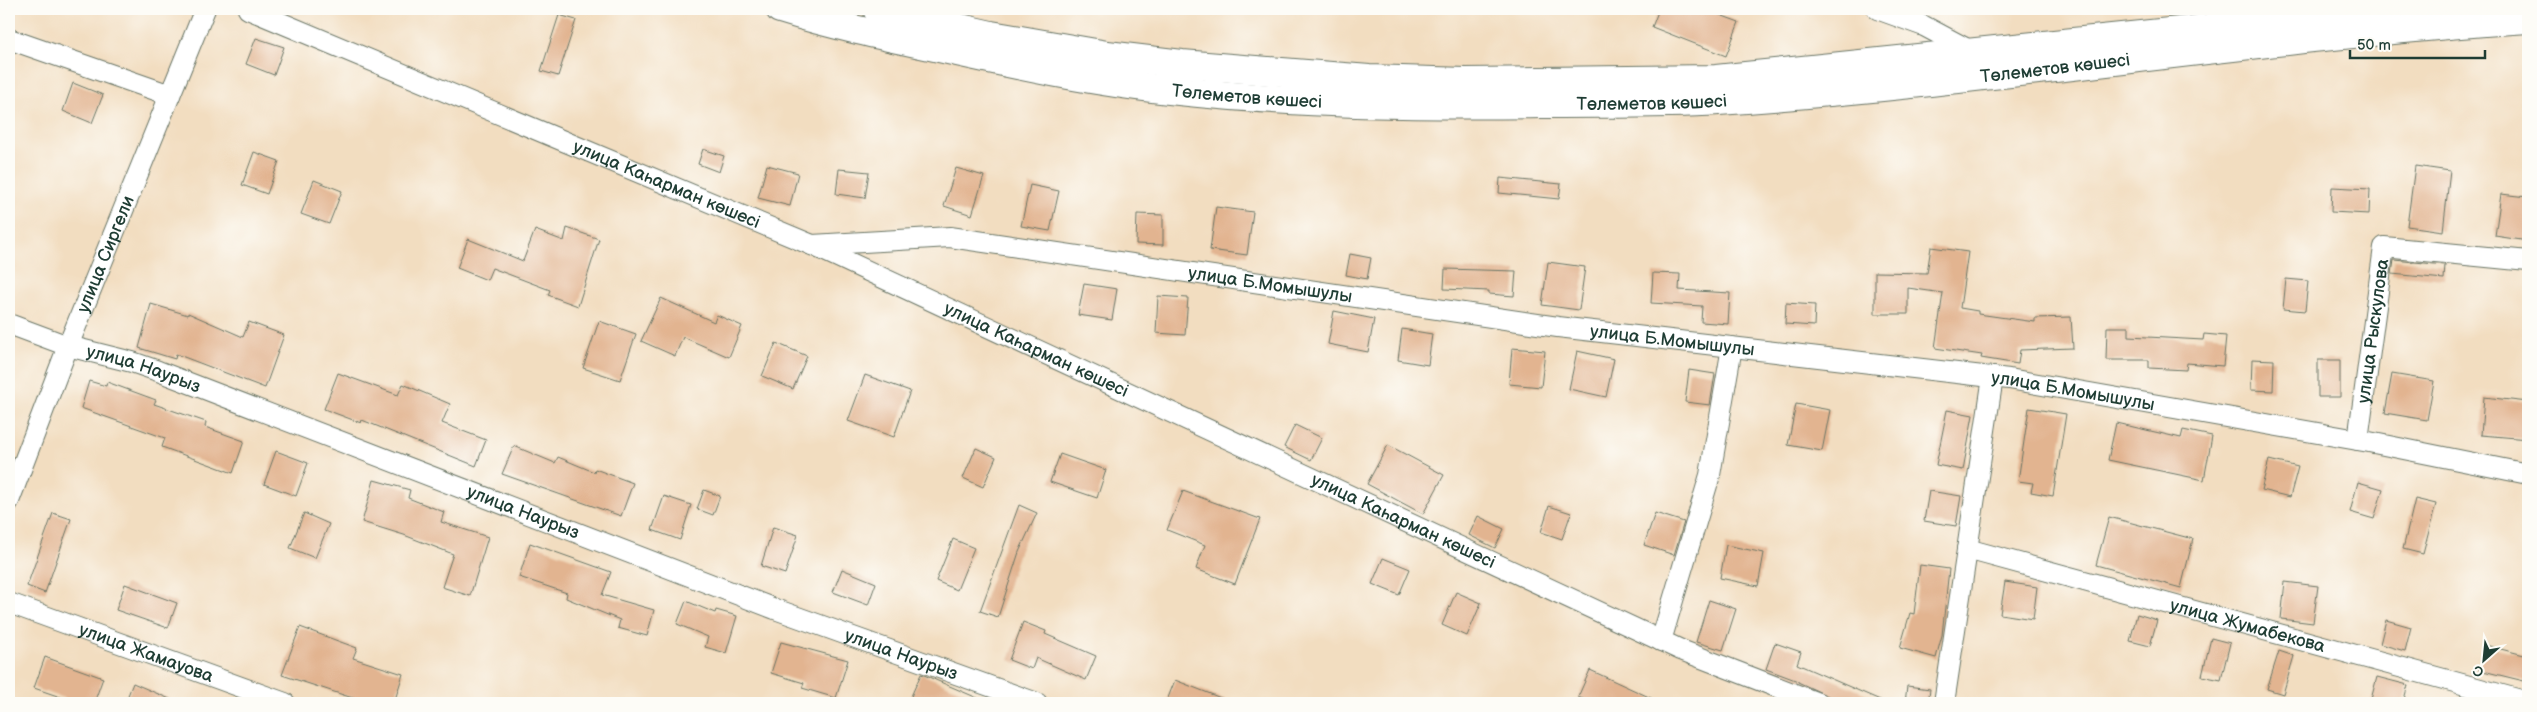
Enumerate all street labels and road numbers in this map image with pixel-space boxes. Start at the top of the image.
street label: Төлеметов көшесі [1979,49,2131,88]
street label: Төлеметов көшесі [1171,80,1323,113]
street label: Төлеметов көшесі [1576,90,1728,115]
street label: улица Каһарман көшесі [570,136,763,233]
street label: улица Сиргели [73,193,139,316]
street label: улица Рыскулова [2353,257,2393,405]
street label: улица Б.Момышулы [1187,262,1354,307]
street label: улица Каһарман көшесі [941,298,1132,402]
street label: улица Б.Момышулы [1589,321,1756,361]
street label: улица Наурыз [84,341,204,398]
street label: улица Б.Момышулы [1990,367,2156,415]
street label: улица Каһарман көшесі [1308,469,1499,573]
street label: улица Наурыз [464,481,583,544]
street label: улица Жумабекова [2168,595,2328,657]
street label: улица Жамауова [76,619,217,687]
street label: улица Наурыз [842,625,961,685]

